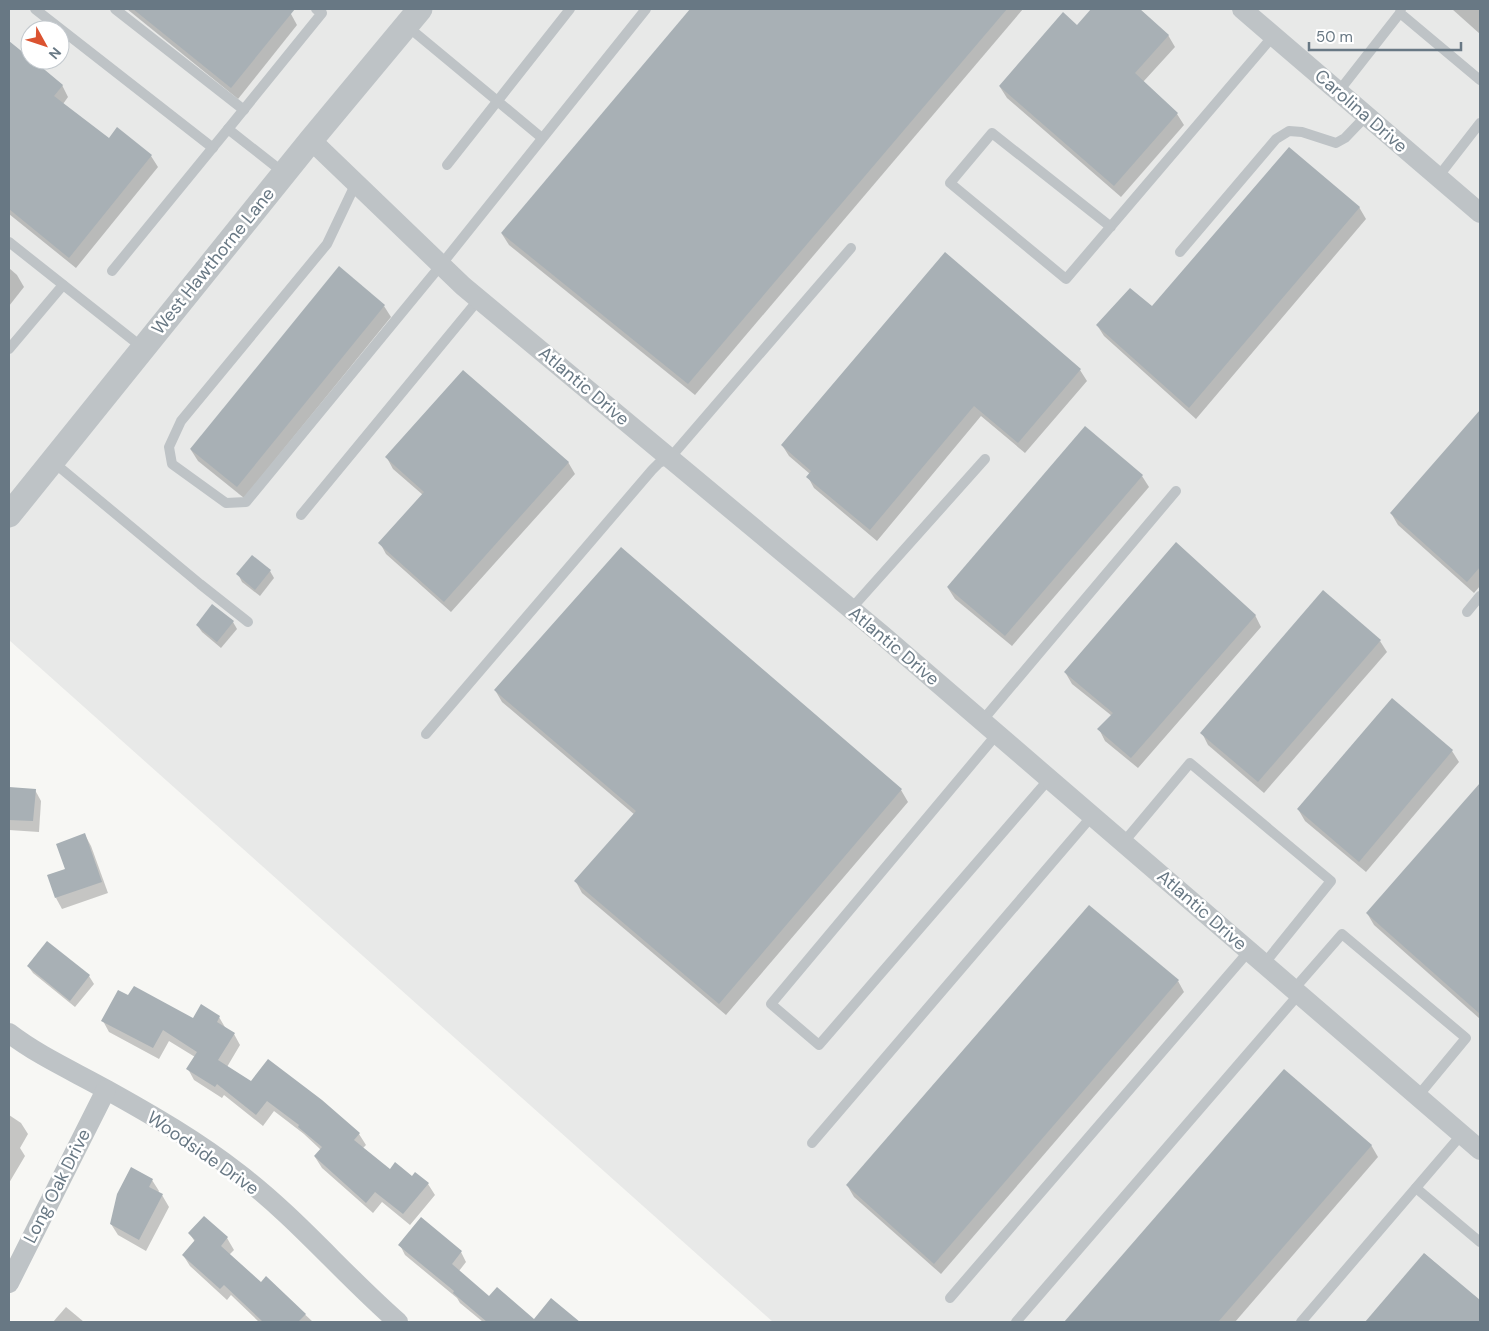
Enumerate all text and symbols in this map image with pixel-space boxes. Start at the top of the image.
north arrow [20,20,70,70]
scale bar [1309,20,1462,52]
text: 50 m [1316,27,1353,47]
text: N [45,44,65,63]
street label: Carolina Drive [1310,64,1412,158]
street label: West Hawthorne Lane [146,182,280,340]
street label: Atlantic Drive [534,341,634,431]
street label: Atlantic Drive [844,601,944,691]
street label: Atlantic Drive [1152,864,1252,956]
street label: Woodside Drive [142,1105,264,1201]
street label: Long Oak Drive [18,1125,96,1247]

